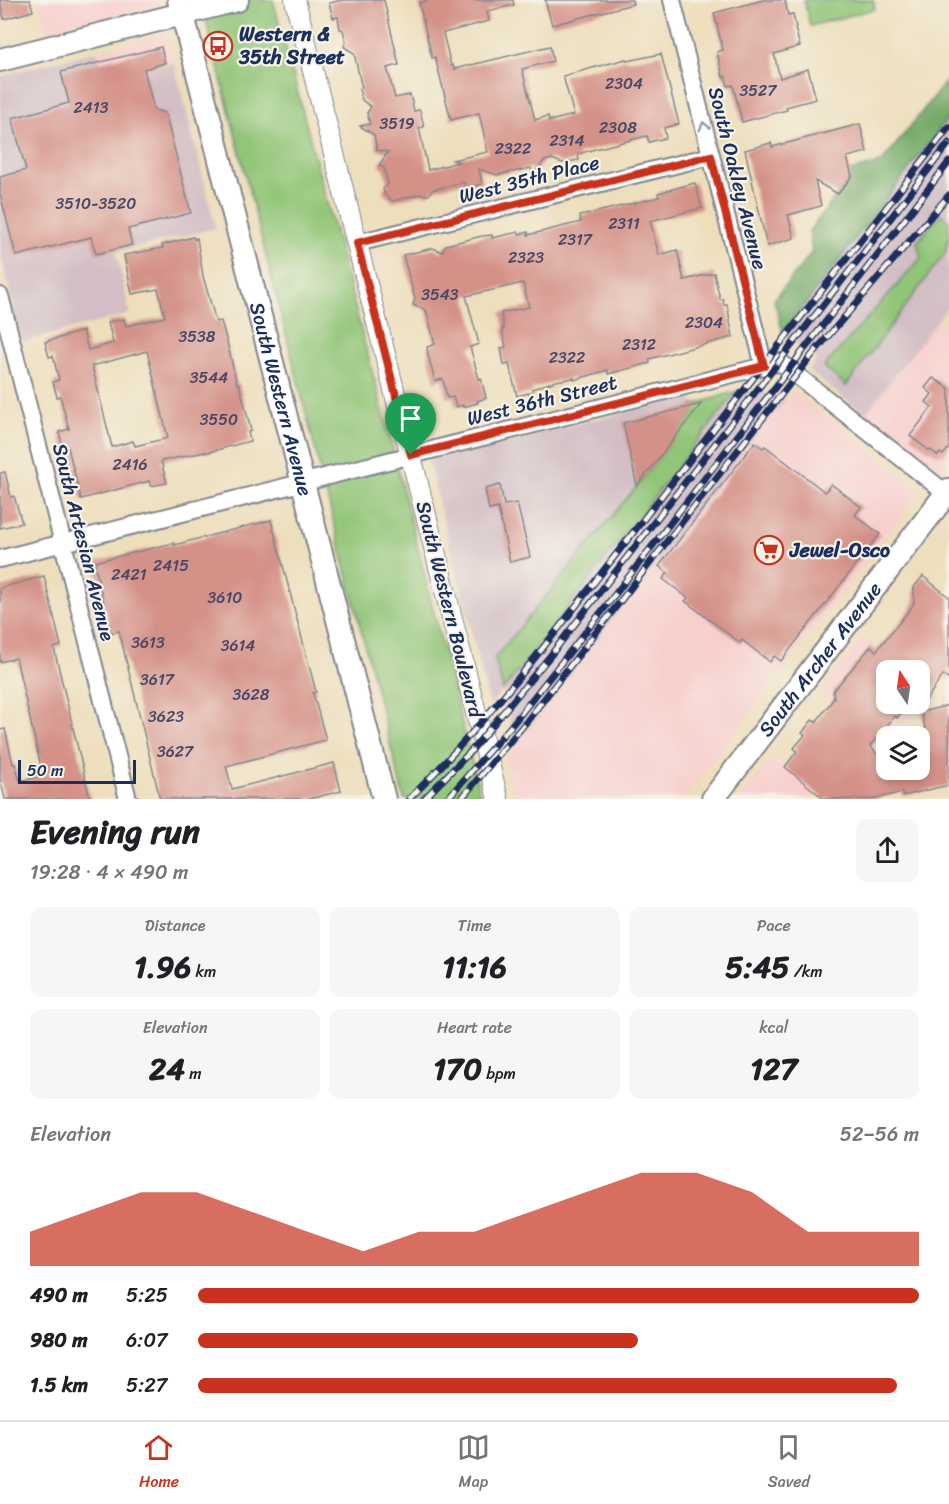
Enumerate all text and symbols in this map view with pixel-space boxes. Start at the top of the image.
place label: Western & 35th Street [238,17,345,75]
bus stop icon: Western & 35th Street [202,30,234,62]
house number: 2304 [605,69,643,98]
house number: 3527 [740,76,777,105]
street label: South Oakley Avenue [698,83,777,273]
house number: 2413 [74,93,109,122]
house number: 3519 [379,109,415,138]
house number: 2308 [599,113,637,142]
one-way arrow [698,121,711,131]
house number: 2314 [550,126,584,155]
house number: 2322 [495,134,531,163]
street label: West 35th Place [455,145,603,214]
house number: 3510-3520 [56,189,136,218]
house number: 2311 [608,209,640,238]
house number: 2317 [558,225,593,254]
house number: 2323 [508,243,544,272]
house number: 3543 [421,280,459,309]
street label: South Western Avenue [239,298,323,500]
house number: 2304 [685,308,723,337]
house number: 3538 [179,322,216,351]
house number: 2312 [622,330,656,359]
house number: 2322 [549,343,585,372]
house number: 3544 [190,363,228,392]
street label: West 36th Street [463,365,621,436]
pin [385,393,436,455]
icon: arrive [394,402,427,435]
house number: 3550 [200,405,238,434]
street label: South Artesian Avenue [42,439,125,645]
house number: 2416 [112,450,148,479]
street label: South Western Boulevard [406,497,494,723]
place label: Jewel-Osco [789,533,890,568]
supermarket icon: Jewel-Osco [753,534,785,566]
house number: 2415 [153,551,189,580]
house number: 2421 [111,560,147,589]
street label: South Archer Avenue [749,574,891,745]
house number: 3610 [208,583,242,612]
house number: 3613 [131,628,165,657]
house number: 3614 [221,631,255,660]
north arrow [876,660,930,714]
map controls [876,660,930,780]
house number: 3617 [140,665,175,694]
house number: 3628 [233,680,270,709]
house number: 3623 [148,702,184,731]
button: layers [876,726,930,780]
house number: 3627 [157,737,194,766]
text: 50 m [27,756,63,785]
scale bar [18,757,136,784]
text: Evening run [30,803,200,861]
button: share [856,819,919,882]
text: 19:28 · 4 × 490 m [30,855,188,890]
text: Distance [145,911,206,940]
text: Time [458,911,491,940]
text: Pace [757,911,791,940]
text: 1.96 [134,940,191,994]
text: 11:16 [442,940,507,994]
text: 5:45 [725,940,790,994]
text: km [191,957,216,986]
text: /km [790,957,823,986]
text: Elevation [143,1013,208,1042]
text: Heart rate [437,1013,512,1042]
text: kcal [759,1013,788,1042]
text: 24 [149,1042,185,1096]
text: 170 [433,1042,482,1096]
text: 127 [750,1042,797,1096]
text: m [185,1059,201,1088]
text: bpm [482,1059,516,1088]
text: Elevation [30,1117,111,1152]
text: 52–56 m [840,1117,919,1152]
text: 490 m [30,1278,88,1313]
text: 5:25 [126,1278,168,1313]
text: 980 m [30,1323,88,1358]
text: 6:07 [126,1323,167,1358]
text: 1.5 km [30,1368,88,1403]
text: 5:27 [126,1368,167,1403]
tab: Home [139,1431,179,1496]
tab: Map [457,1431,490,1496]
tab: Saved [768,1431,810,1496]

